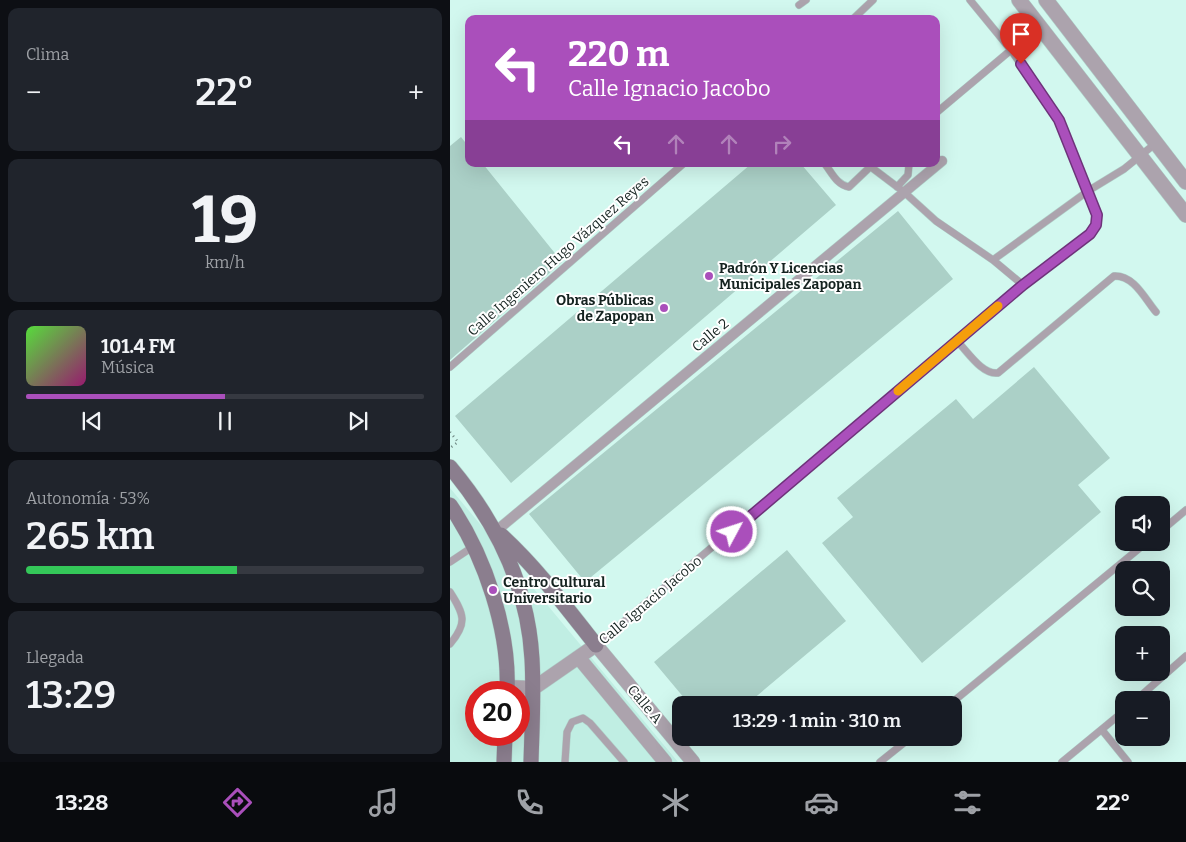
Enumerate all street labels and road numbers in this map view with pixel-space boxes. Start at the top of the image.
street label: Calle Ingeniero Hugo Vázquez Reyes [464,173,652,340]
street label: Calle 2 [689,315,732,356]
street label: Calle Ignacio Jacobo [595,552,705,648]
street label: Calle A [624,682,666,727]

